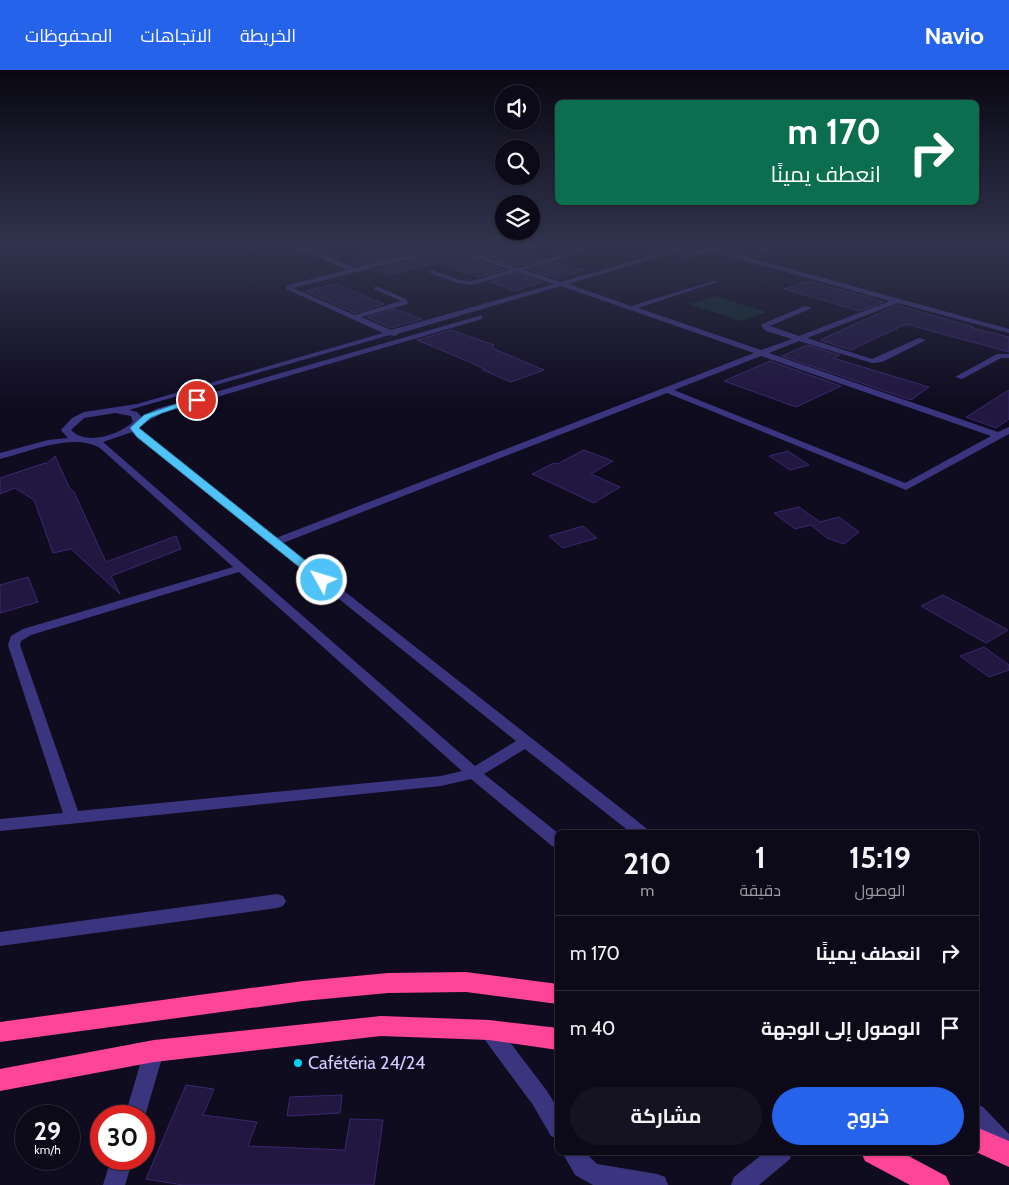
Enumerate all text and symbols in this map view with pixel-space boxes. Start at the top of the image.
text: Navio [924,21,984,50]
text: المحفوظات [25,25,113,47]
text: الاتجاهات [141,25,212,47]
text: الخريطة [240,25,296,47]
map controls [495,85,540,240]
button: sound [495,85,540,130]
text: 170 m [788,110,881,153]
icon: right [899,120,964,185]
button: search [495,140,540,185]
text: انعطف يمينًا [770,161,881,188]
button: layers [495,195,540,240]
pin [176,379,218,421]
icon: arrive [183,386,211,414]
position arrow [295,553,347,605]
text: 1 [755,839,766,876]
text: 15:19 [849,839,911,876]
text: 210 [623,845,671,882]
text: m [640,881,654,900]
text: دقيقة [739,881,781,900]
text: الوصول [855,881,905,900]
icon: right [936,939,964,967]
text: 170 m [570,942,620,965]
text: انعطف يمينًا [815,942,921,965]
icon: arrive [936,1014,964,1042]
text: 40 m [570,1017,615,1040]
text: الوصول إلى الوجهة [761,1017,921,1040]
place label: Cafétéria 24/24 [308,1052,426,1074]
marker: Cafétéria 24/24 [292,1057,304,1069]
button: مشاركة [570,1087,762,1145]
button: خروج [772,1087,964,1145]
speed limit sign: 30 [90,1105,155,1170]
text: 29 [34,1116,61,1146]
text: km/h [34,1142,61,1157]

